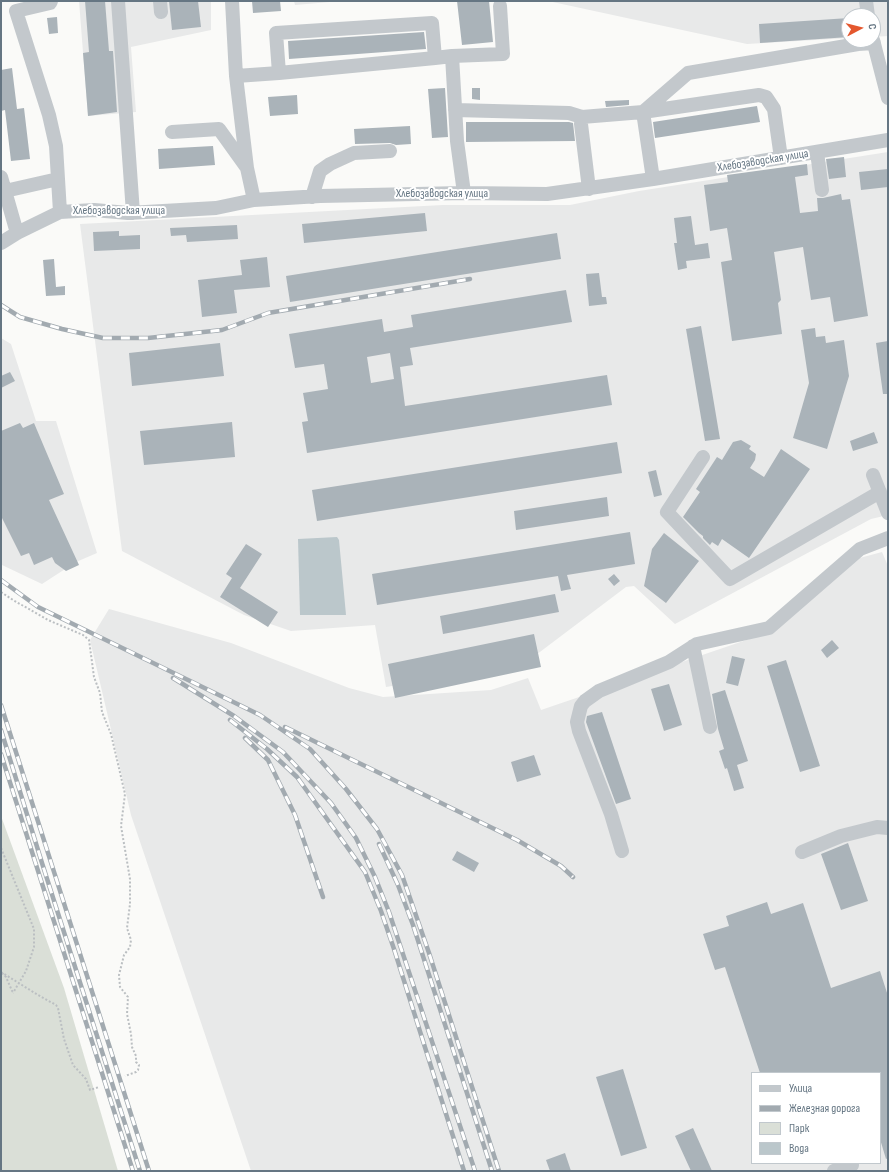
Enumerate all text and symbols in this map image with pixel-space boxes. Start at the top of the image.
north arrow [841,8,881,48]
text: С [866,23,879,30]
street label: Хлебозаводская улица [716,147,810,175]
street label: Хлебозаводская улица [396,187,488,201]
street label: Хлебозаводская улица [73,204,165,218]
legend [751,1072,881,1164]
text: Улица [789,1081,812,1096]
text: Железная дорога [789,1101,860,1116]
text: Парк [789,1121,809,1136]
text: Вода [789,1141,809,1156]

